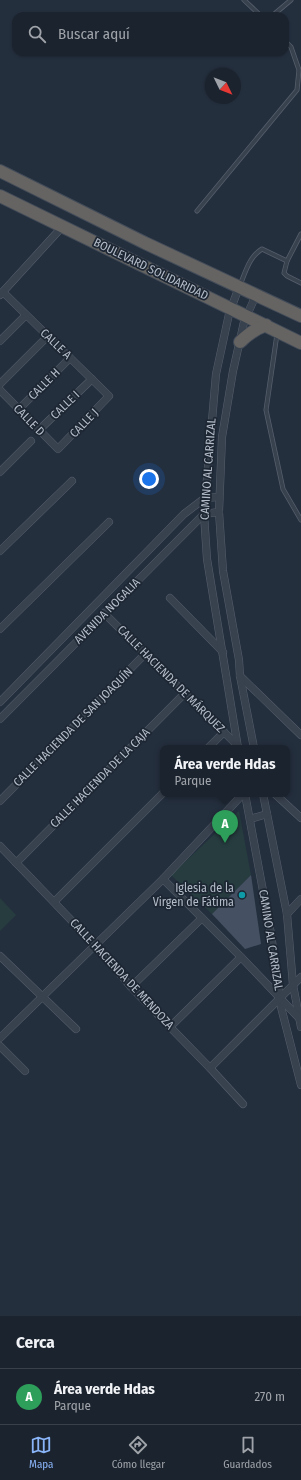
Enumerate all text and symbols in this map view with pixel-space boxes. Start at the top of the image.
search box [12,12,289,56]
icon: search [26,23,48,45]
text: Buscar aquí [58,25,130,43]
north arrow [205,68,241,104]
street label: BOULEVARD SOLIDARIDAD [91,235,211,303]
street label: CALLE A [38,326,75,363]
street label: CALLE H [25,365,63,403]
street label: CALLE I [48,388,82,422]
street label: CALLE D [11,401,47,439]
street label: CALLE J [67,406,101,440]
street label: CAMINO AL CARRIZAL [197,417,219,520]
your location [139,469,159,489]
street label: AVENIDA NOGALIA [71,575,143,647]
street label: CALLE HACIENDA DE MÁRQUEZ [115,622,228,736]
street label: CALLE HACIENDA DE SAN JOAQUÍN [10,664,135,789]
street label: CALLE HACIENDA DE LA CAJA [47,725,153,831]
popup [160,745,290,797]
text: Área verde Hdas [175,755,275,773]
text: Parque [175,773,211,788]
pin: A [212,810,238,843]
place label: Iglesia de la Virgen de Fátima [153,881,234,909]
street label: CAMINO AL CARRIZAL [256,888,286,992]
marker: Iglesia de la Virgen de Fátima [237,890,247,900]
street label: CALLE HACIENDA DE MENDOZA [67,916,177,1033]
text: Cerca [16,1332,55,1353]
text: Área verde Hdas [54,1380,155,1398]
text: A [25,1389,33,1404]
text: 270 m [254,1389,285,1404]
text: Parque [54,1398,91,1413]
tab: Mapa [29,1434,53,1471]
tab: Cómo llegar [112,1434,165,1471]
tab: Guardados [223,1434,272,1471]

